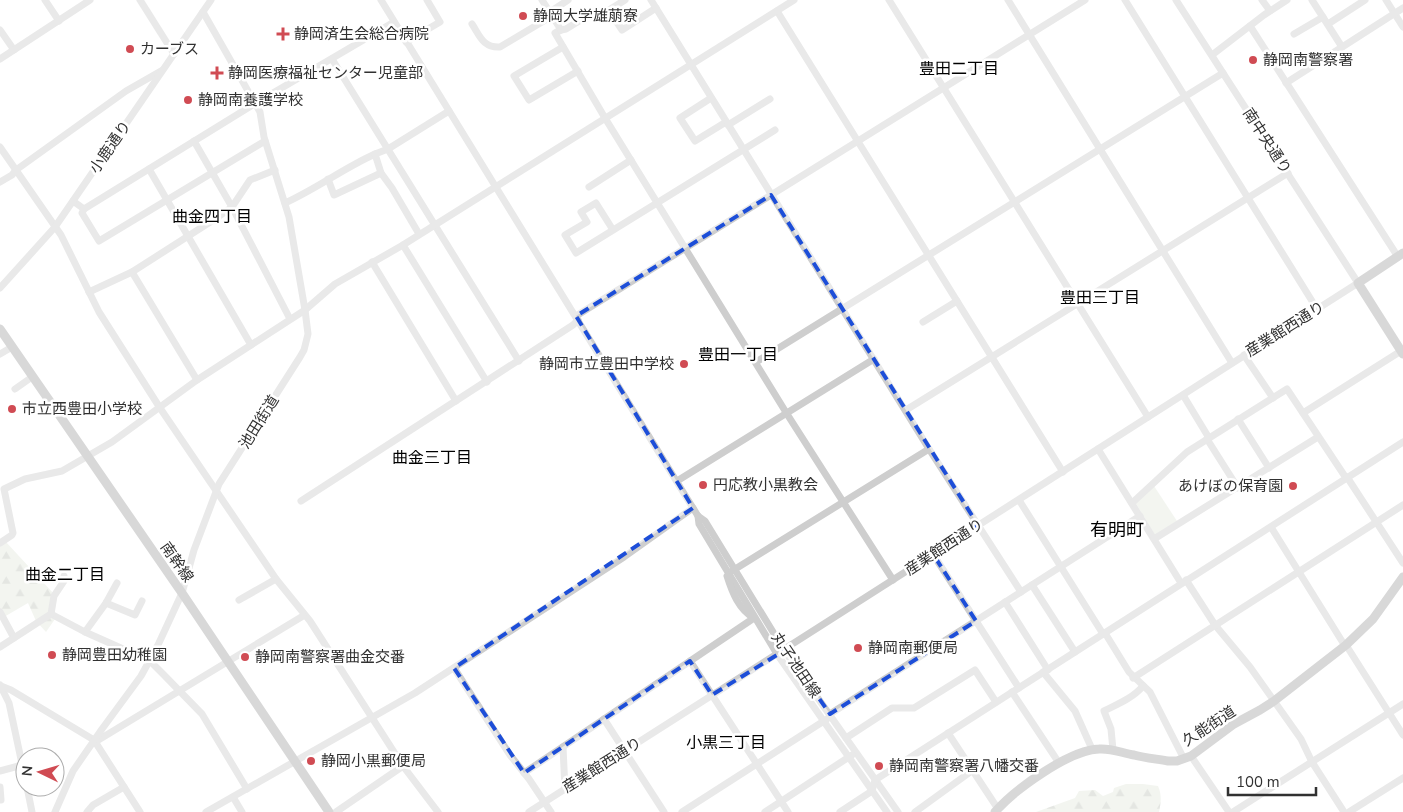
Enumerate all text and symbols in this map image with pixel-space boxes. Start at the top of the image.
place label: 静岡大学雄萠寮 [533,6,638,26]
marker: 静岡大学雄萠寮 [517,10,529,22]
place label: 静岡済生会総合病院 [294,24,429,44]
marker: 静岡済生会総合病院 [276,27,290,41]
place label: カーブス [140,39,199,59]
marker: カーブス [124,43,136,55]
place label: 静岡南警察署 [1263,50,1353,70]
marker: 静岡南警察署 [1247,54,1259,66]
district label: 豊田二丁目 [919,58,999,80]
place label: 静岡医療福祉センター児童部 [228,63,423,83]
marker: 静岡医療福祉センター児童部 [210,66,224,80]
place label: 静岡南養護学校 [198,90,303,110]
marker: 静岡南養護学校 [182,94,194,106]
street label: 南中央通り [1238,104,1296,178]
street label: 小鹿通り [85,117,135,177]
district label: 曲金四丁目 [172,206,252,228]
district label: 豊田三丁目 [1060,287,1140,309]
street label: 産業館西通り [1242,297,1328,361]
district label: 豊田一丁目 [698,344,778,366]
place label: 静岡市立豊田中学校 [539,354,674,374]
marker: 静岡市立豊田中学校 [678,358,690,370]
street label: 池田街道 [235,391,283,453]
place label: 市立西豊田小学校 [22,399,142,419]
marker: 市立西豊田小学校 [6,403,18,415]
district label: 曲金三丁目 [392,447,472,469]
place label: 円応教小黒教会 [713,475,818,495]
place label: あけぼの保育園 [1178,476,1283,496]
marker: 円応教小黒教会 [697,479,709,491]
marker: あけぼの保育園 [1287,480,1299,492]
street label: 産業館西通り [901,514,987,580]
district label: 有明町 [1090,518,1144,542]
street label: 南幹線 [156,538,198,586]
district label: 曲金二丁目 [25,564,105,586]
street label: 丸子池田線 [767,628,825,702]
place label: 静岡南郵便局 [868,638,958,658]
marker: 静岡南郵便局 [852,642,864,654]
place label: 静岡豊田幼稚園 [62,645,167,665]
place label: 静岡南警察署曲金交番 [255,647,405,667]
marker: 静岡豊田幼稚園 [46,649,58,661]
marker: 静岡南警察署曲金交番 [239,651,251,663]
street label: 久能街道 [1178,701,1240,751]
district label: 小黒三丁目 [686,732,766,754]
street label: 産業館西通り [559,733,645,797]
north arrow [15,747,65,797]
place label: 静岡小黒郵便局 [321,751,426,771]
marker: 静岡小黒郵便局 [305,755,317,767]
place label: 静岡南警察署八幡交番 [889,756,1039,776]
marker: 静岡南警察署八幡交番 [873,760,885,772]
scale bar [1228,764,1316,796]
text: N [18,765,37,777]
text: 100 m [1236,772,1280,792]

